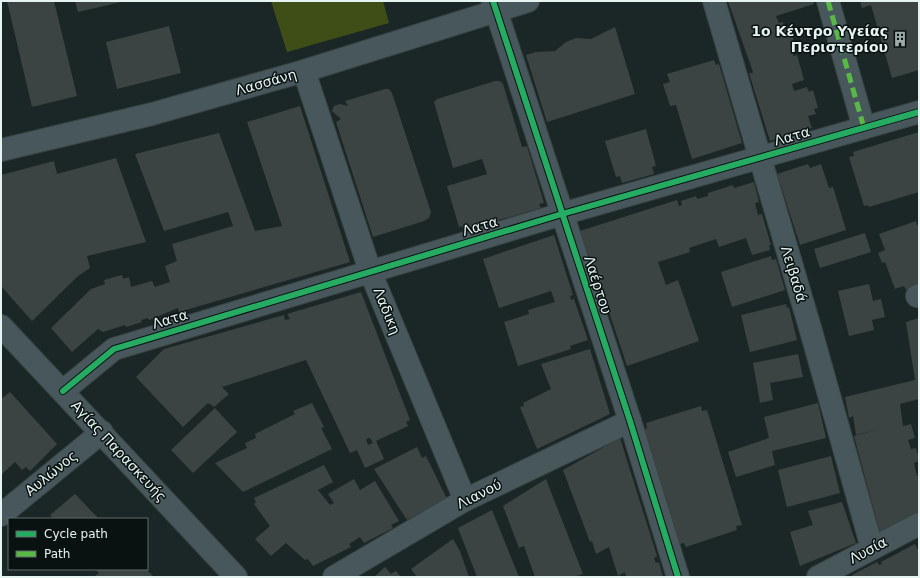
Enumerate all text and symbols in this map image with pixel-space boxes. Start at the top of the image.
place label: 1ο Κέντρο Υγείας Περιστερίου [751,23,888,55]
building icon: 1ο Κέντρο Υγείας Περιστερίου [891,30,909,48]
street label: Λασσάνη [234,66,298,98]
street label: Λατα [772,123,812,149]
street label: Λατα [460,213,500,239]
street label: Λειβαδά [778,244,810,304]
street label: Λαέρτου [581,254,615,316]
street label: Λαδικη [370,285,404,337]
street label: Λατα [150,306,190,332]
street label: Αγίας Παρασκευής [68,397,170,505]
street label: Αυλώνος [22,447,80,499]
street label: Λιανού [454,476,504,512]
legend [8,518,148,570]
text: Cycle path [44,527,108,541]
street label: Λυσία [846,533,890,567]
text: Path [44,547,70,561]

